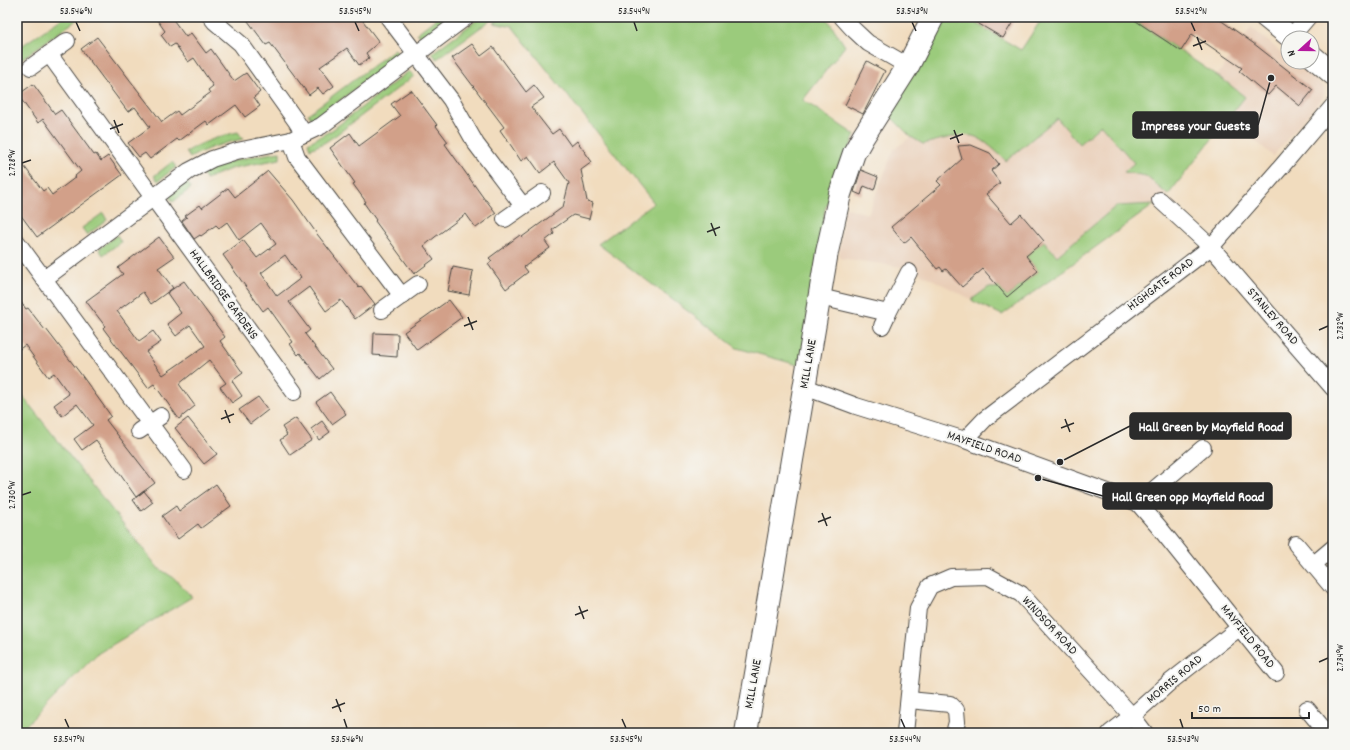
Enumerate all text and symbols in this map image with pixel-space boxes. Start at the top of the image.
text: 53.546°N [60,5,92,19]
text: 53.545°N [339,5,371,19]
text: 53.544°N [618,5,650,19]
text: 53.543°N [896,5,928,19]
text: 53.542°N [1175,5,1207,19]
north arrow [1280,30,1320,70]
text: N [1284,47,1301,58]
callout: Impress your Guests [1133,112,1258,138]
text: Impress your Guests [1141,117,1251,137]
text: 2.728°W [6,149,20,177]
street label: HALLBRIDGE GARDENS [184,246,263,344]
street label: HIGHGATE ROAD [1124,253,1199,316]
street label: STANLEY ROAD [1242,284,1303,350]
text: 2.732°W [1334,312,1348,340]
street label: MILL LANE [795,338,823,390]
callout: Hall Green by Mayfield Road [1130,413,1291,439]
text: Hall Green by Mayfield Road [1138,418,1284,438]
street label: MAYFIELD ROAD [944,426,1024,470]
text: 2.730°W [6,480,20,509]
callout: Hall Green opp Mayfield Road [1103,483,1272,509]
text: Hall Green opp Mayfield Road [1112,488,1265,508]
street label: WINDSOR ROAD [1017,592,1082,660]
street label: MAYFIELD ROAD [1215,601,1279,673]
text: 2.734°W [1334,644,1348,672]
street label: MORRIS ROAD [1143,651,1207,709]
street label: MILL LANE [740,658,768,710]
scale bar [1192,694,1309,720]
text: 50 m [1198,701,1221,718]
text: 53.547°N [53,733,85,747]
text: 53.546°N [331,733,363,747]
text: 53.545°N [610,733,642,747]
text: 53.544°N [889,733,921,747]
text: 53.543°N [1167,733,1199,747]

